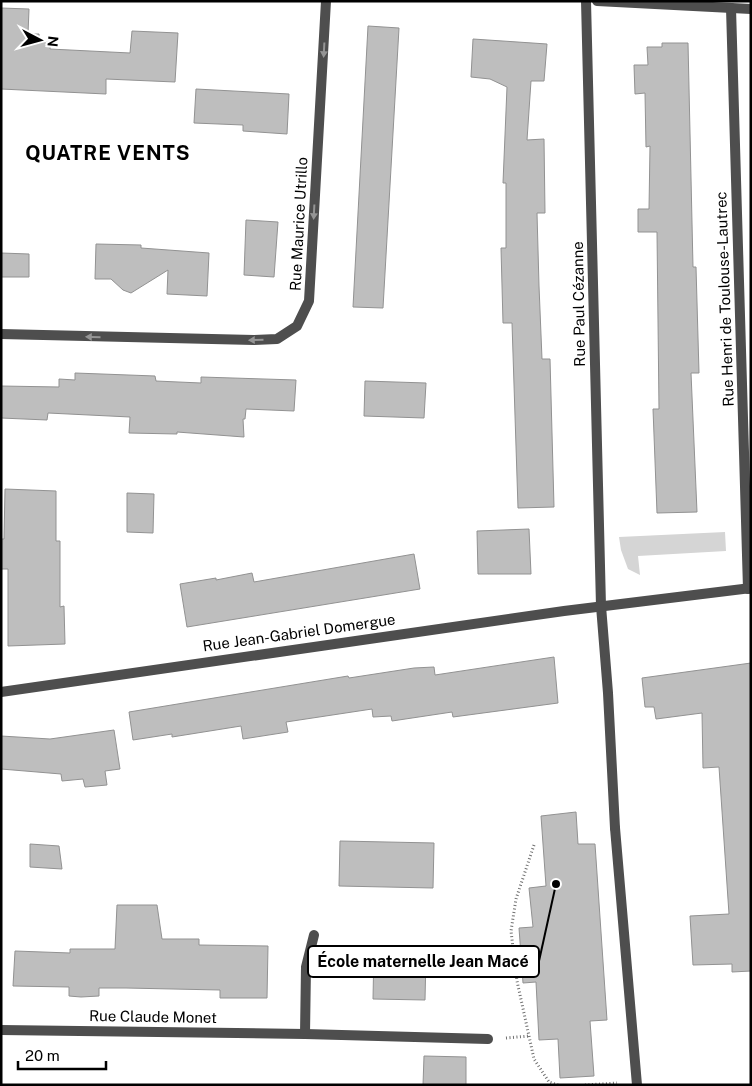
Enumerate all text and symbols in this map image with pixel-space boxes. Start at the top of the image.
north arrow [15,15,65,65]
text: N [44,35,61,48]
one-way arrow [319,42,327,58]
district label: QUATRE VENTS [25,141,191,165]
street label: Rue Maurice Utrillo [287,157,310,291]
street label: Rue Henri de Toulouse-Lautrec [712,191,737,407]
one-way arrow [310,204,318,220]
street label: Rue Paul Cézanne [569,241,588,367]
one-way arrow [85,332,101,340]
one-way arrow [247,336,263,344]
street label: Rue Jean-Gabriel Domergue [201,611,396,654]
callout: École maternelle Jean Macé [308,946,539,977]
text: École maternelle Jean Macé [317,951,529,971]
street label: Rue Claude Monet [89,1007,217,1026]
scale bar [18,1038,105,1070]
text: 20 m [25,1047,60,1064]

